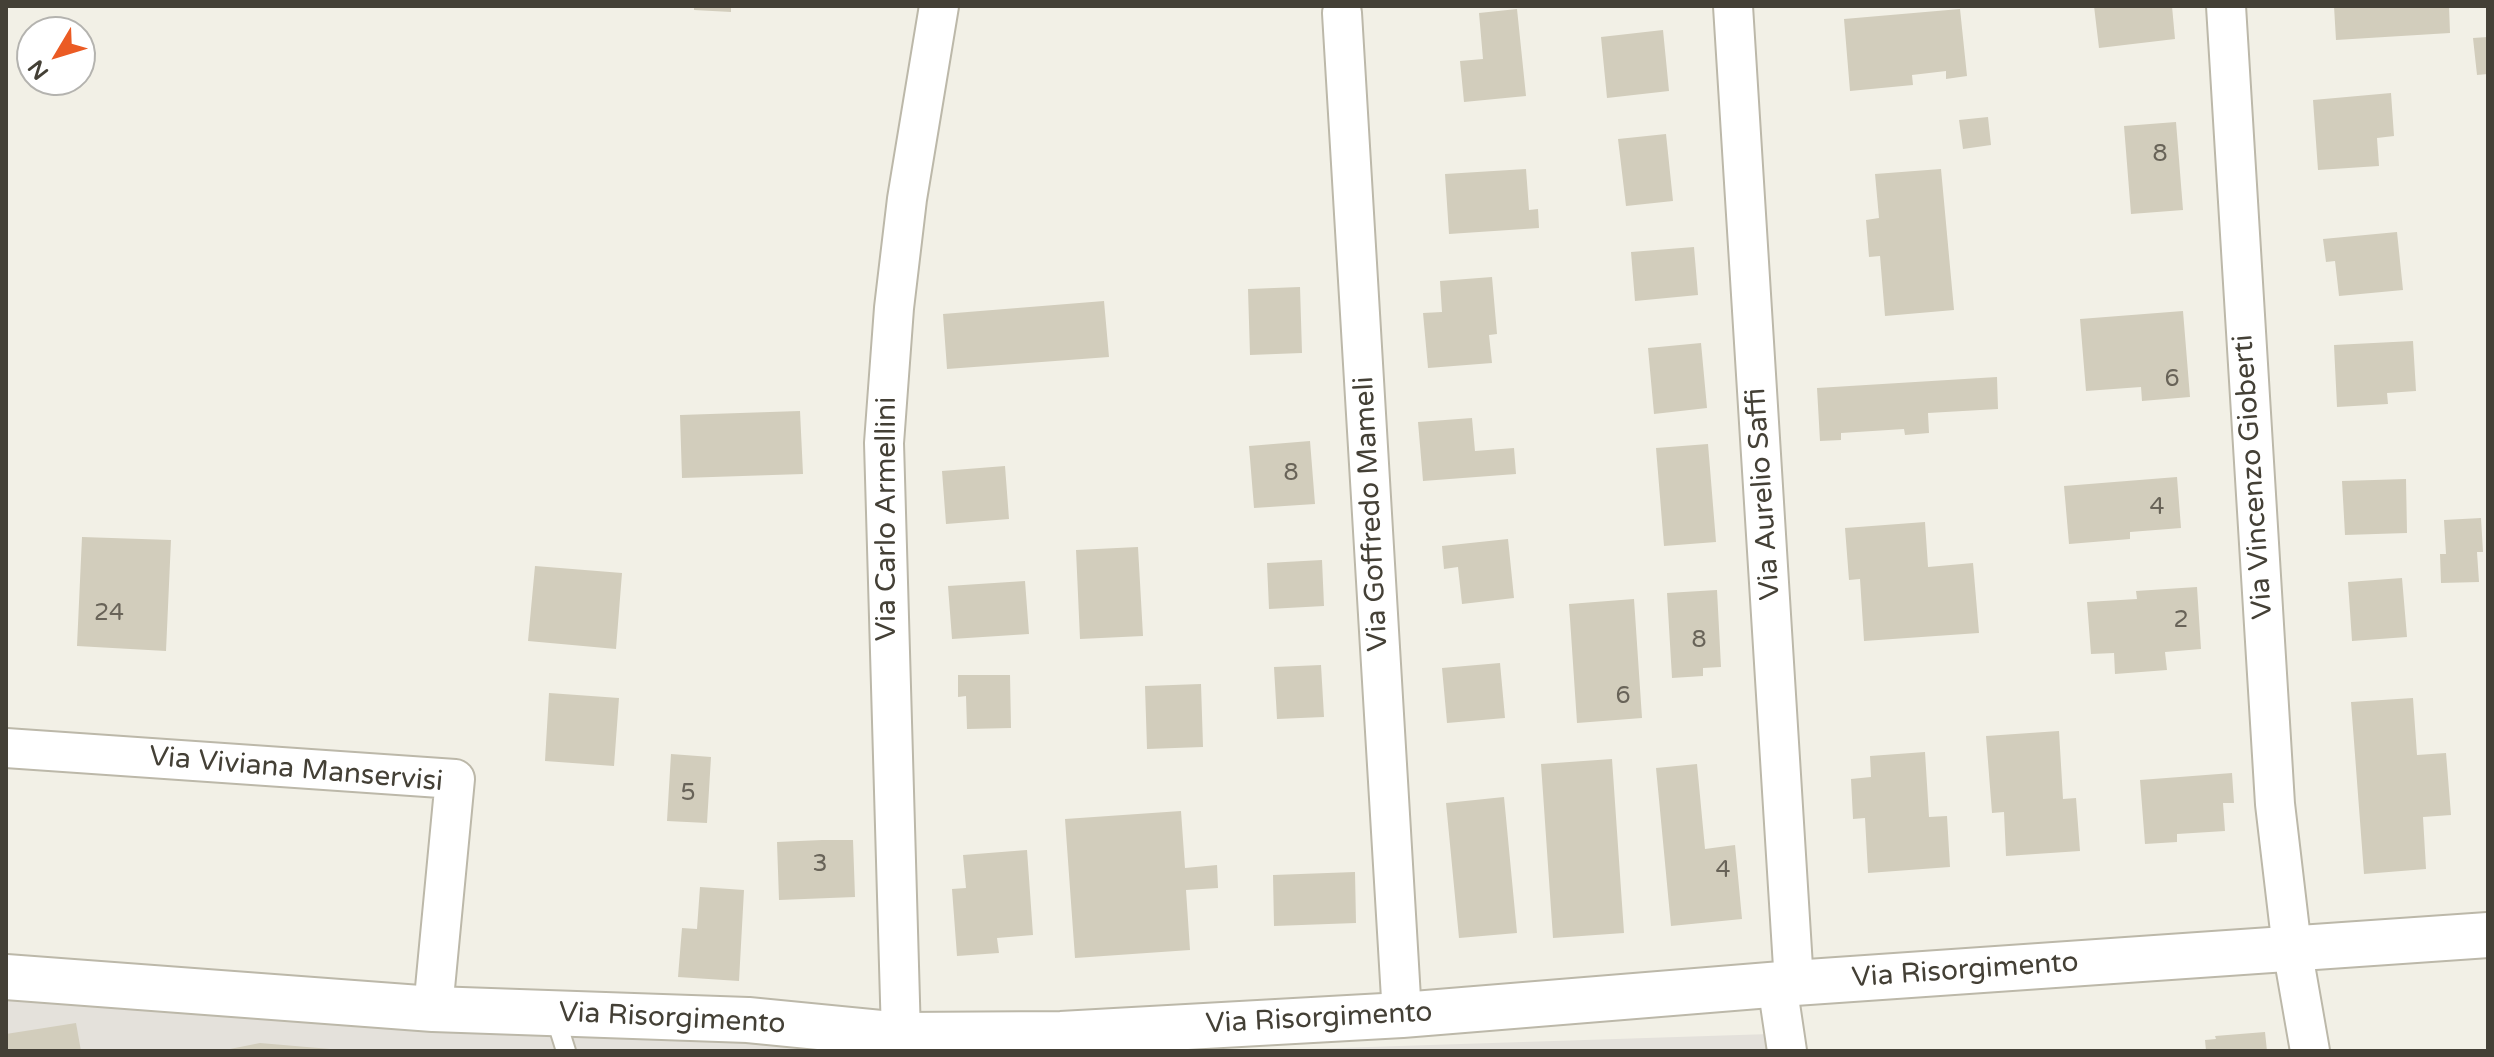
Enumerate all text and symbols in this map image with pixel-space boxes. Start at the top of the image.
north arrow [16,16,96,96]
text: N [23,55,54,85]
house number: 8 [2152,141,2168,169]
street label: Via Vincenzo Gioberti [2227,333,2281,621]
house number: 6 [2164,366,2180,394]
street label: Via Goffredo Mameli [1348,376,1396,652]
street label: Via Aurelio Saffi [1740,387,1788,601]
street label: Via Carlo Armellini [871,397,905,641]
house number: 8 [1283,460,1299,488]
house number: 4 [2149,494,2165,522]
house number: 24 [94,600,124,628]
house number: 2 [2173,607,2189,635]
house number: 8 [1691,627,1707,655]
house number: 6 [1615,683,1631,711]
street label: Via Viviana Manservisi [148,740,444,800]
house number: 5 [680,780,696,808]
house number: 3 [812,851,828,879]
house number: 4 [1715,857,1731,885]
street label: Via Risorgimento [1850,946,2080,996]
street label: Via Risorgimento [558,996,786,1042]
street label: Via Risorgimento [1205,996,1433,1042]

